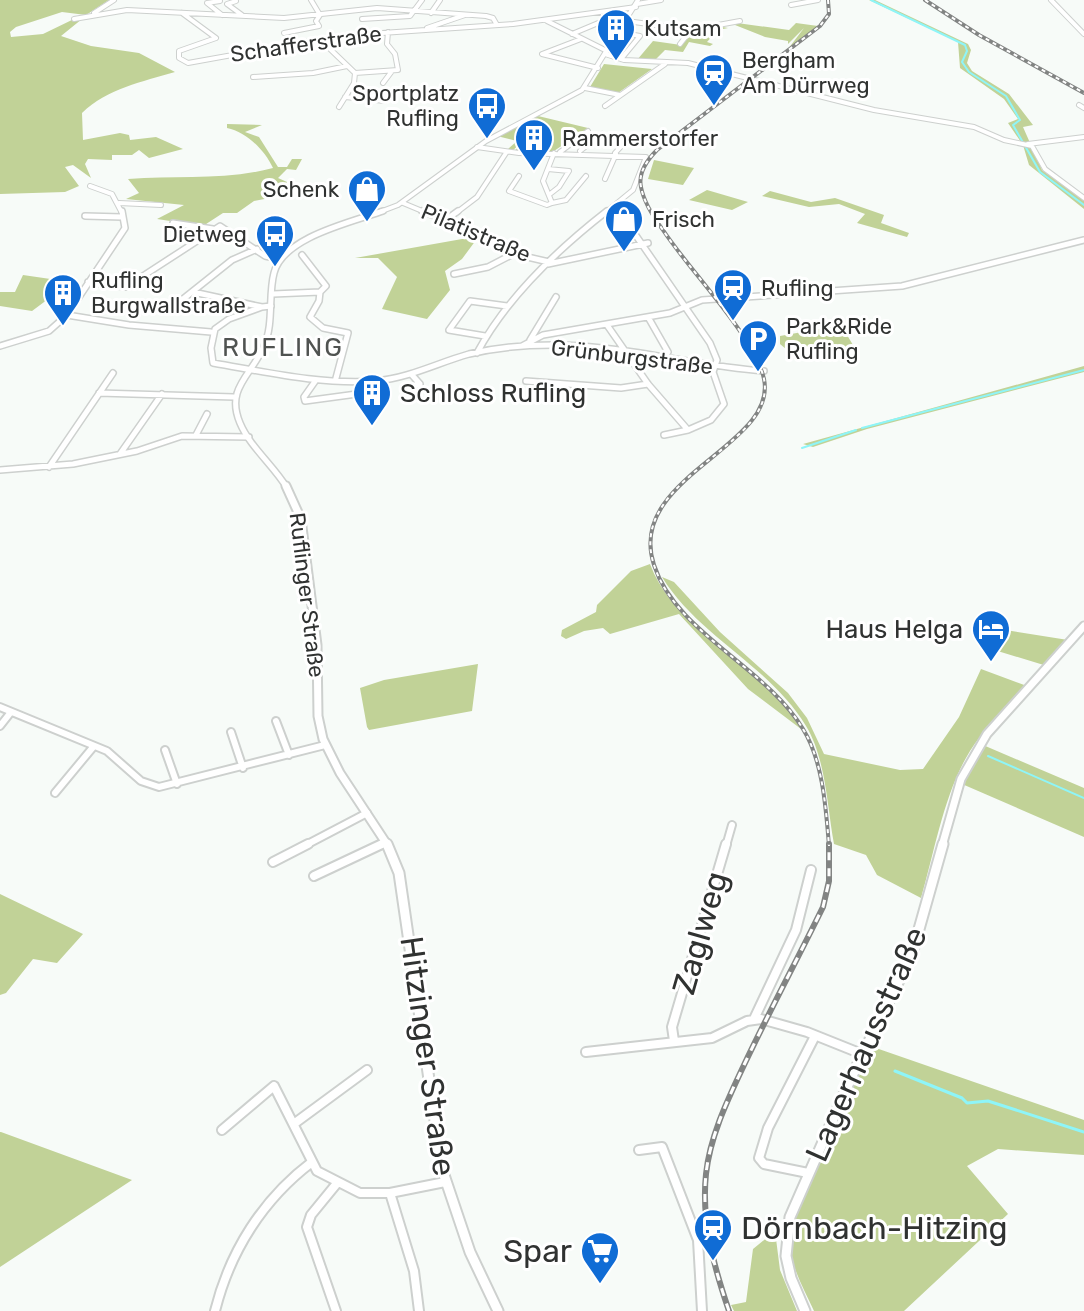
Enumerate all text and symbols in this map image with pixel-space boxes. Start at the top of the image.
building icon: Kutsam [595,7,637,62]
place label: Kutsam [644,15,722,42]
street label: Schafferstraße [229,20,383,68]
place label: Bergham Am Dürrweg [742,47,870,99]
station icon: Bergham Am Dürrweg [693,52,735,107]
place label: Sportplatz Rufling [352,80,459,132]
bus stop icon: Sportplatz Rufling [466,85,508,140]
building icon: Rammerstorfer [513,117,555,172]
place label: Rammerstorfer [562,125,719,152]
shop icon: Schenk [346,168,388,223]
place label: Schenk [263,176,340,203]
street label: Pilatistraße [417,198,535,268]
shop icon: Frisch [603,198,645,253]
place label: Frisch [652,206,715,233]
bus stop icon: Dietweg [254,213,296,268]
place label: Dietweg [163,221,247,248]
place label: Rufling Burgwallstraße [91,267,246,319]
station icon: Rufling [712,267,754,322]
building icon: Rufling Burgwallstraße [42,272,84,327]
place label: Rufling [761,275,834,302]
place label: Park&Ride Rufling [786,313,892,365]
parking icon: Park&Ride Rufling [737,318,779,373]
district label: RUFLING [222,332,344,363]
street label: Grünburgstraße [550,334,714,380]
building icon: Schloss Rufling [351,372,393,427]
place label: Schloss Rufling [400,378,586,409]
street label: Ruflinger Straße [283,511,331,679]
hotel icon: Haus Helga [970,608,1012,663]
place label: Haus Helga [825,614,963,645]
street label: Zaglweg [664,867,736,999]
street label: Lagerhausstraße [797,921,935,1167]
street label: Hitzinger Straße [392,934,464,1178]
station icon: Dörnbach-Hitzing [692,1207,734,1262]
place label: Dörnbach-Hitzing [741,1209,1008,1247]
supermarket icon: Spar [579,1230,621,1285]
place label: Spar [503,1232,572,1270]

